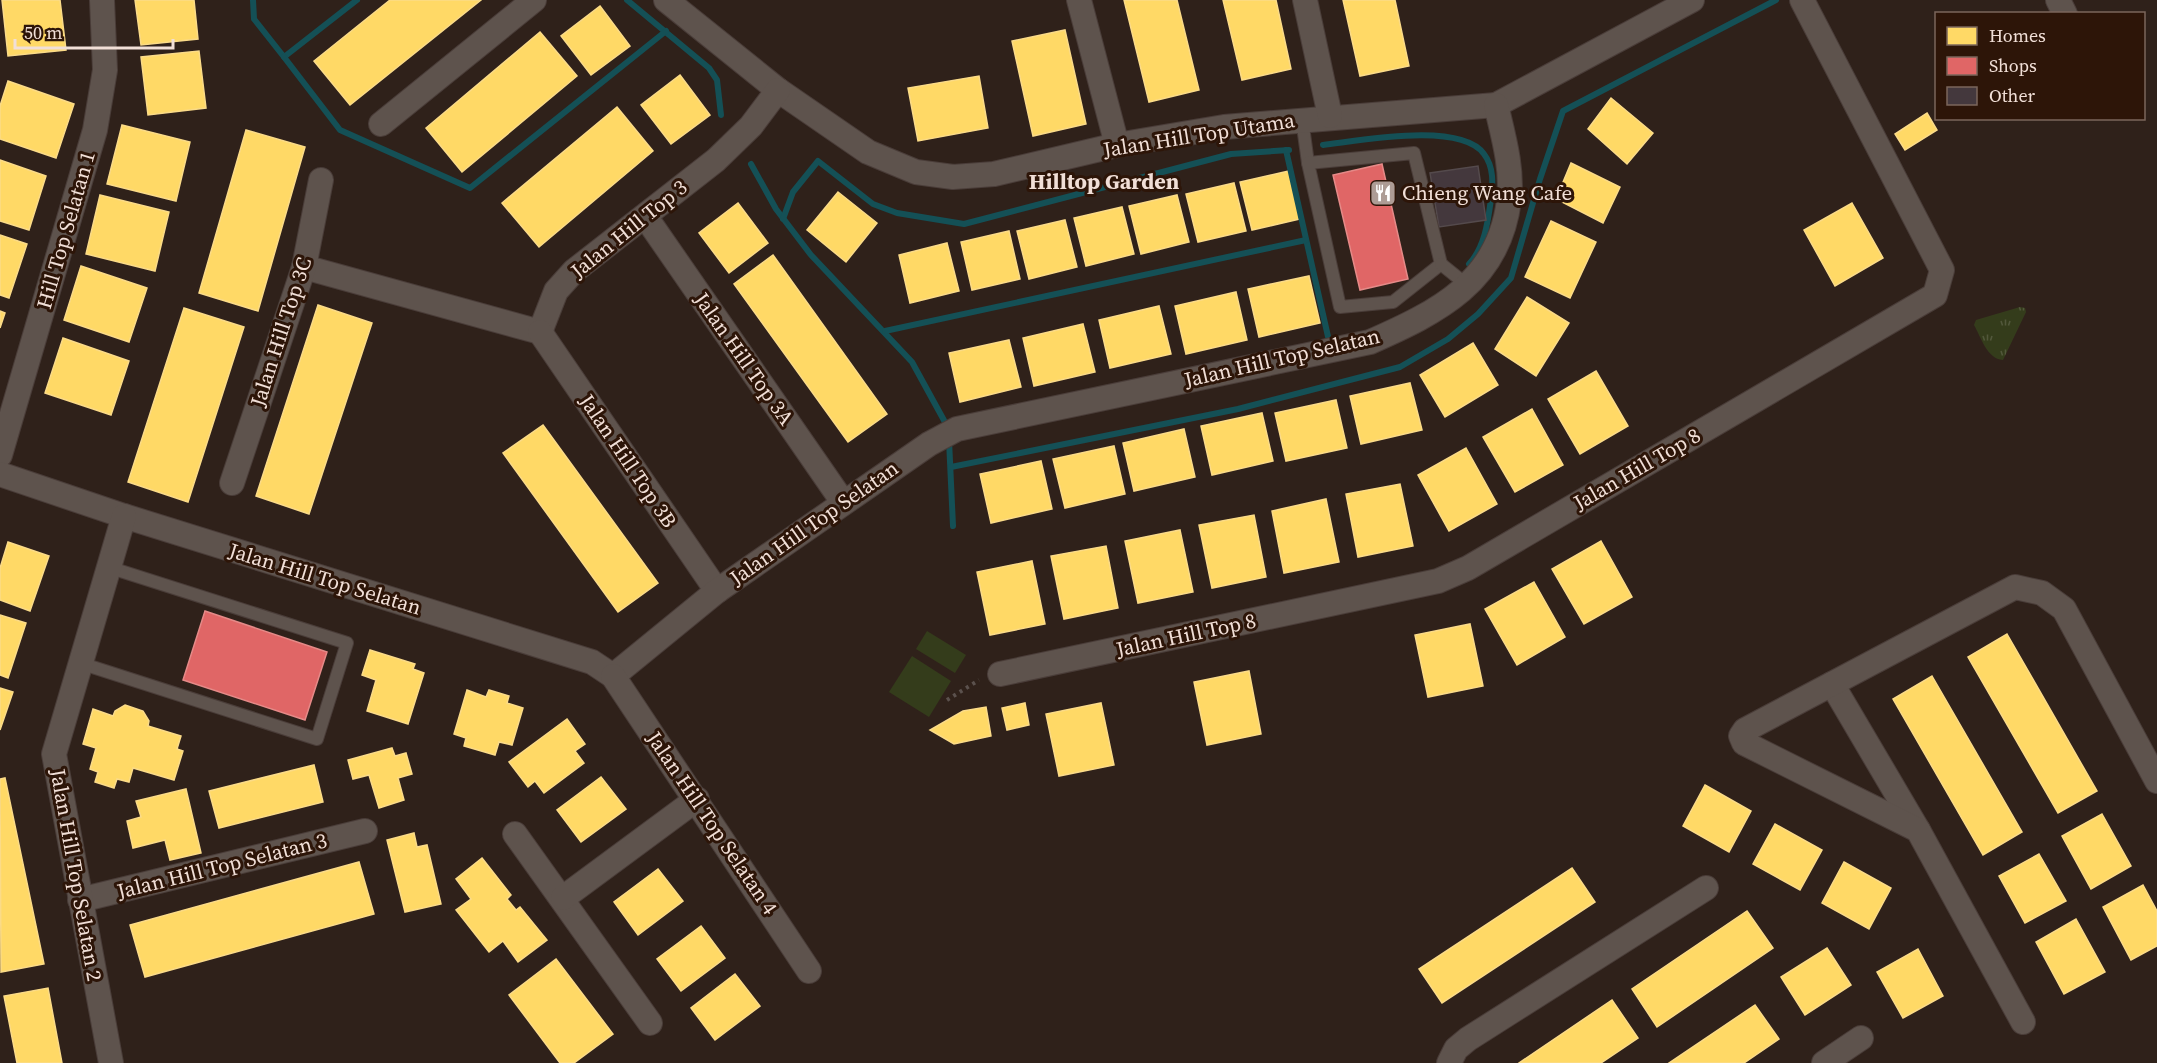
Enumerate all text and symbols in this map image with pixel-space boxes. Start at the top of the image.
scale bar [15,12,172,50]
legend [1935,12,2145,120]
text: 50 m [24,20,62,45]
text: Homes [1989,23,2046,48]
text: Shops [1989,53,2037,78]
text: Other [1989,83,2036,108]
street label: Jalan Hill Top Utama [1100,105,1297,164]
street label: Hill Top Selatan 1 [29,148,102,312]
district label: Hilltop Garden [1029,166,1180,196]
street label: Jalan Hill Top 3 [564,173,693,285]
restaurant icon: Chieng Wang Cafe [1368,178,1398,208]
place label: Chieng Wang Cafe [1402,178,1572,207]
street label: Jalan Hill Top 3C [242,253,318,411]
street label: Jalan Hill Top 3A [687,286,801,431]
street label: Jalan Hill Top Selatan [1180,321,1383,394]
street label: Jalan Hill Top 3B [572,387,684,533]
street label: Jalan Hill Top 8 [1567,420,1706,517]
street label: Jalan Hill Top Selatan [723,453,904,592]
street label: Jalan Hill Top Selatan [224,535,425,622]
street label: Jalan Hill Top 8 [1112,606,1258,664]
street label: Jalan Hill Top Selatan 4 [640,725,785,920]
street label: Jalan Hill Top Selatan 2 [43,765,109,983]
street label: Jalan Hill Top Selatan 3 [113,825,330,906]

